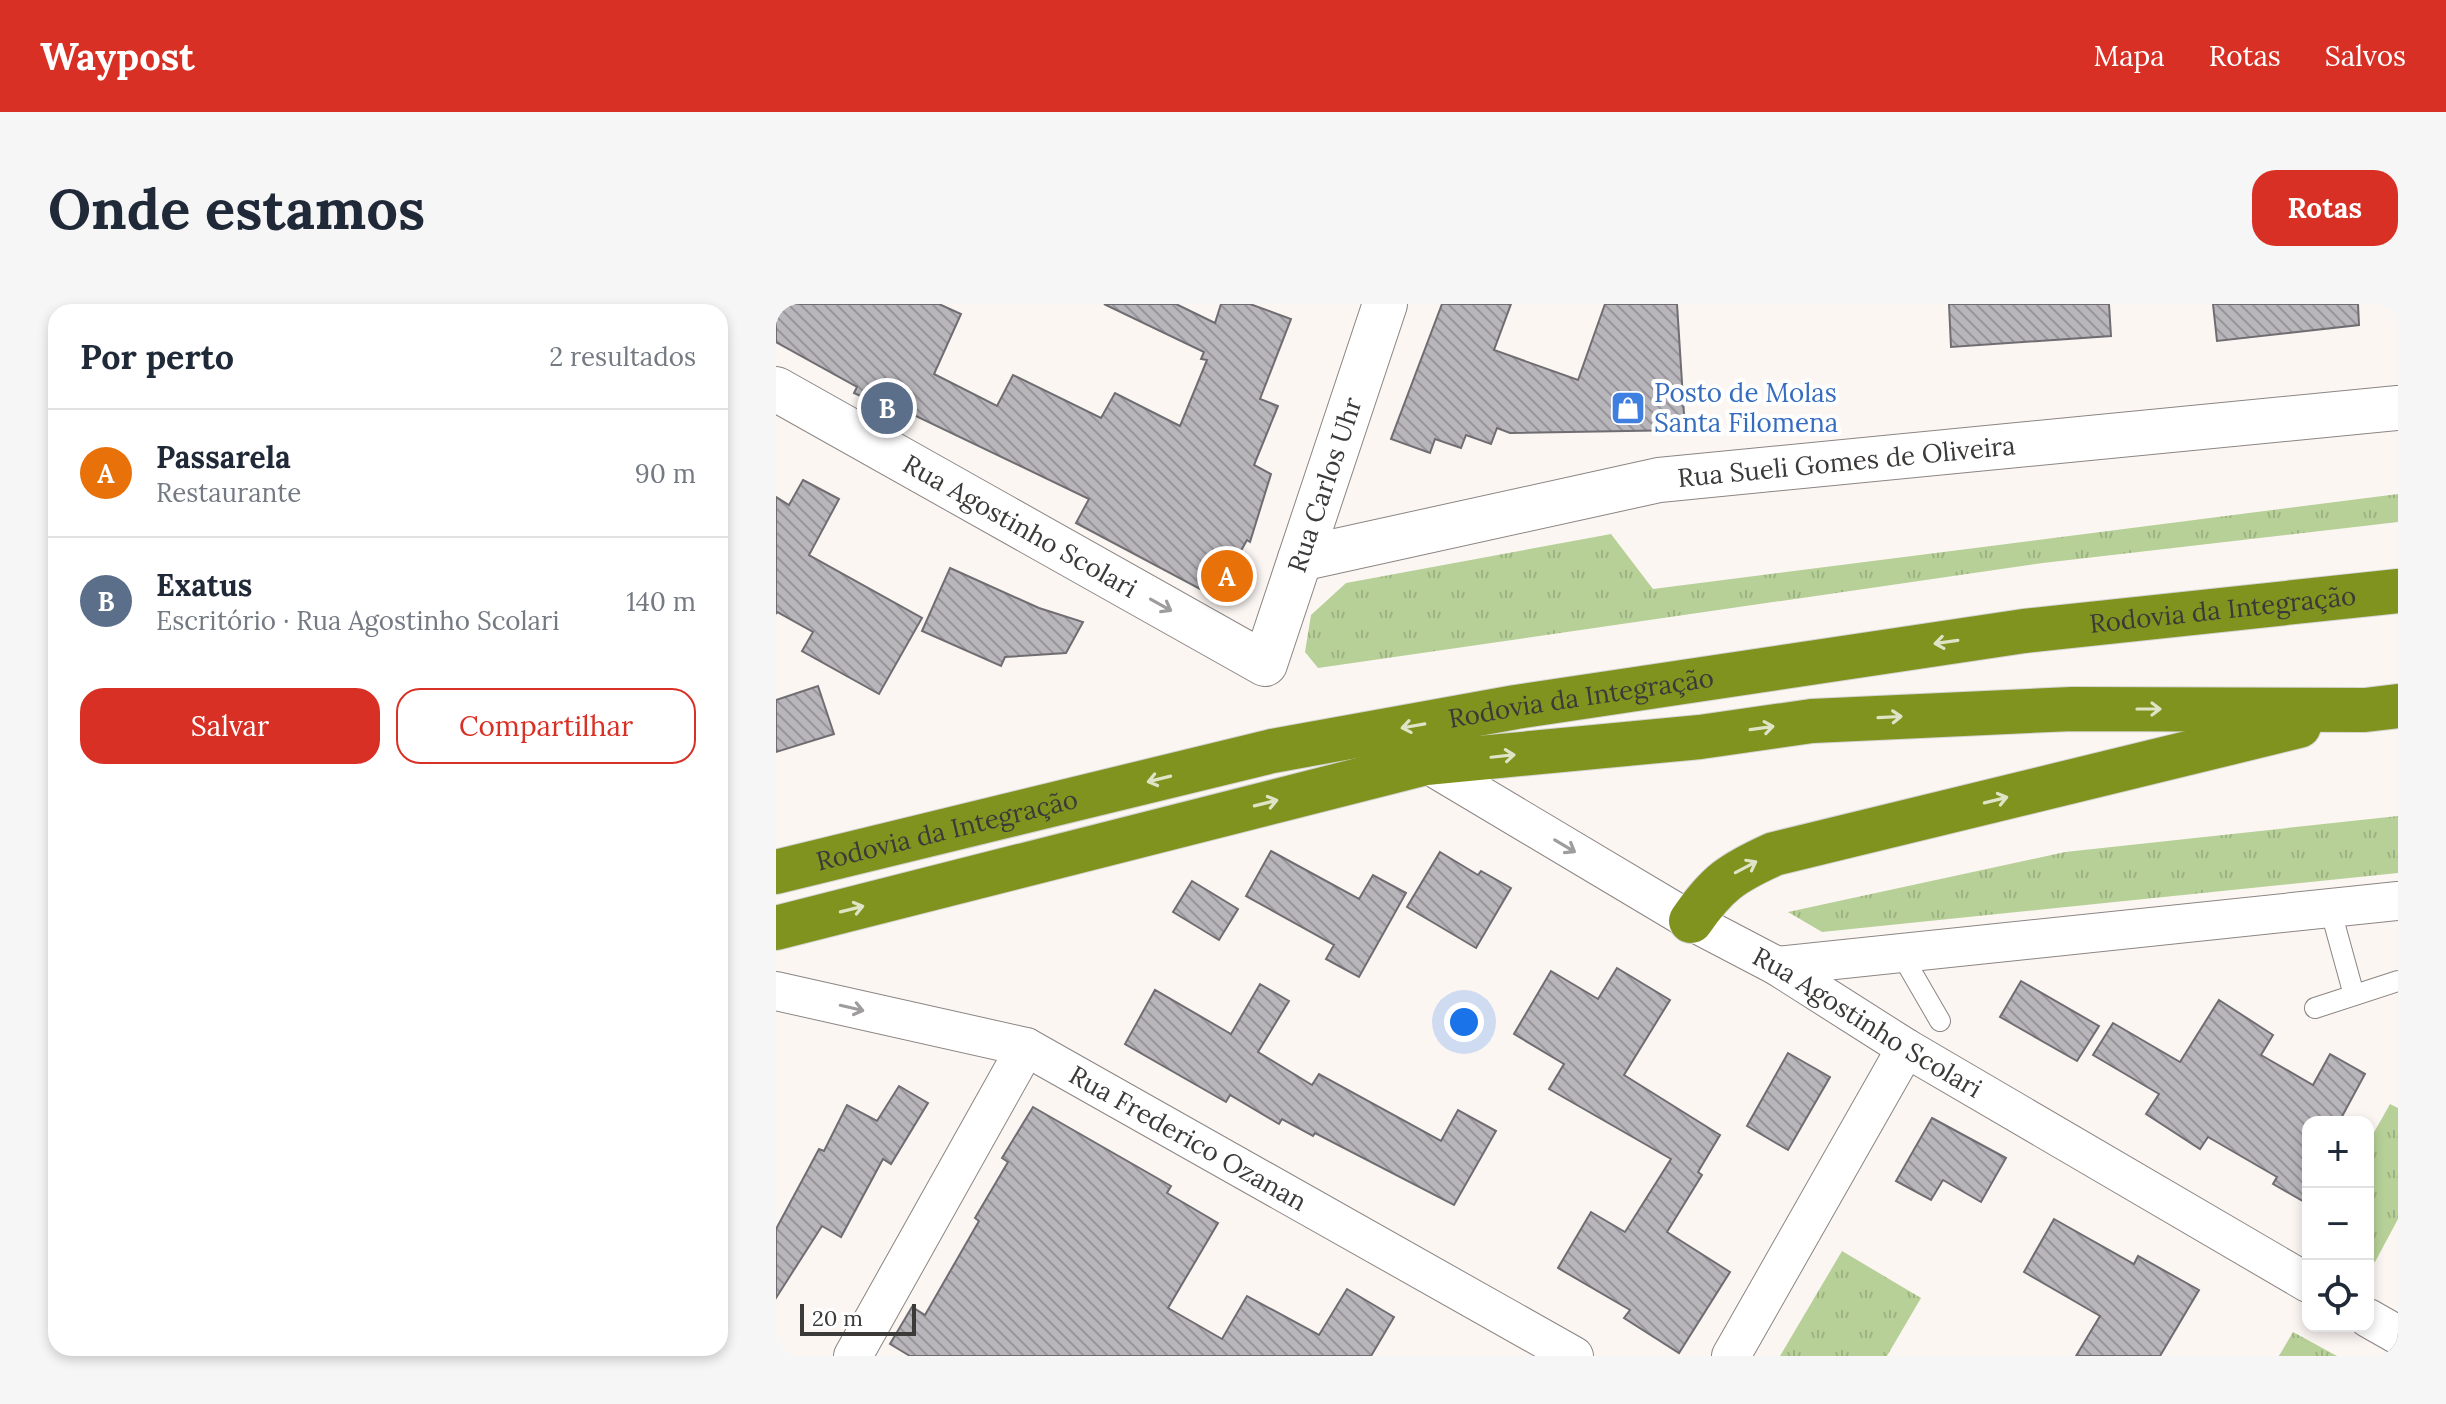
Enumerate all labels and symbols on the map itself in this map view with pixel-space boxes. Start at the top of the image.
place label: Posto de Molas Santa Filomena [1654,376,1838,439]
pin: B [861,378,913,438]
shop icon: Posto de Molas Santa Filomena [1609,389,1647,427]
street label: Rua Carlos Uhr [1280,392,1369,576]
street label: Rua Sueli Gomes de Oliveira [1676,428,2017,494]
street label: Rua Agostinho Scolari [897,447,1143,605]
pin: A [1201,546,1253,606]
street label: Rodovia da Integração [2088,579,2358,640]
one-way arrow [1149,598,1172,614]
one-way arrow [1934,635,1960,650]
street label: Rodovia da Integração [1446,661,1716,735]
one-way arrow [2135,701,2162,717]
one-way arrow [1876,709,1902,724]
one-way arrow [1401,720,1426,735]
one-way arrow [1748,720,1774,735]
one-way arrow [1489,748,1516,763]
one-way arrow [1146,772,1172,787]
street label: Rodovia da Integração [813,782,1081,878]
one-way arrow [1983,791,2009,806]
one-way arrow [1253,794,1279,809]
one-way arrow [1553,838,1576,854]
one-way arrow [1734,859,1757,875]
one-way arrow [838,900,864,915]
street label: Rua Agostinho Scolari [1747,939,1988,1105]
one-way arrow [839,1001,864,1016]
your location [1444,1002,1484,1042]
street label: Rua Frederico Ozanan [1063,1058,1313,1218]
scale bar [800,1300,916,1336]

